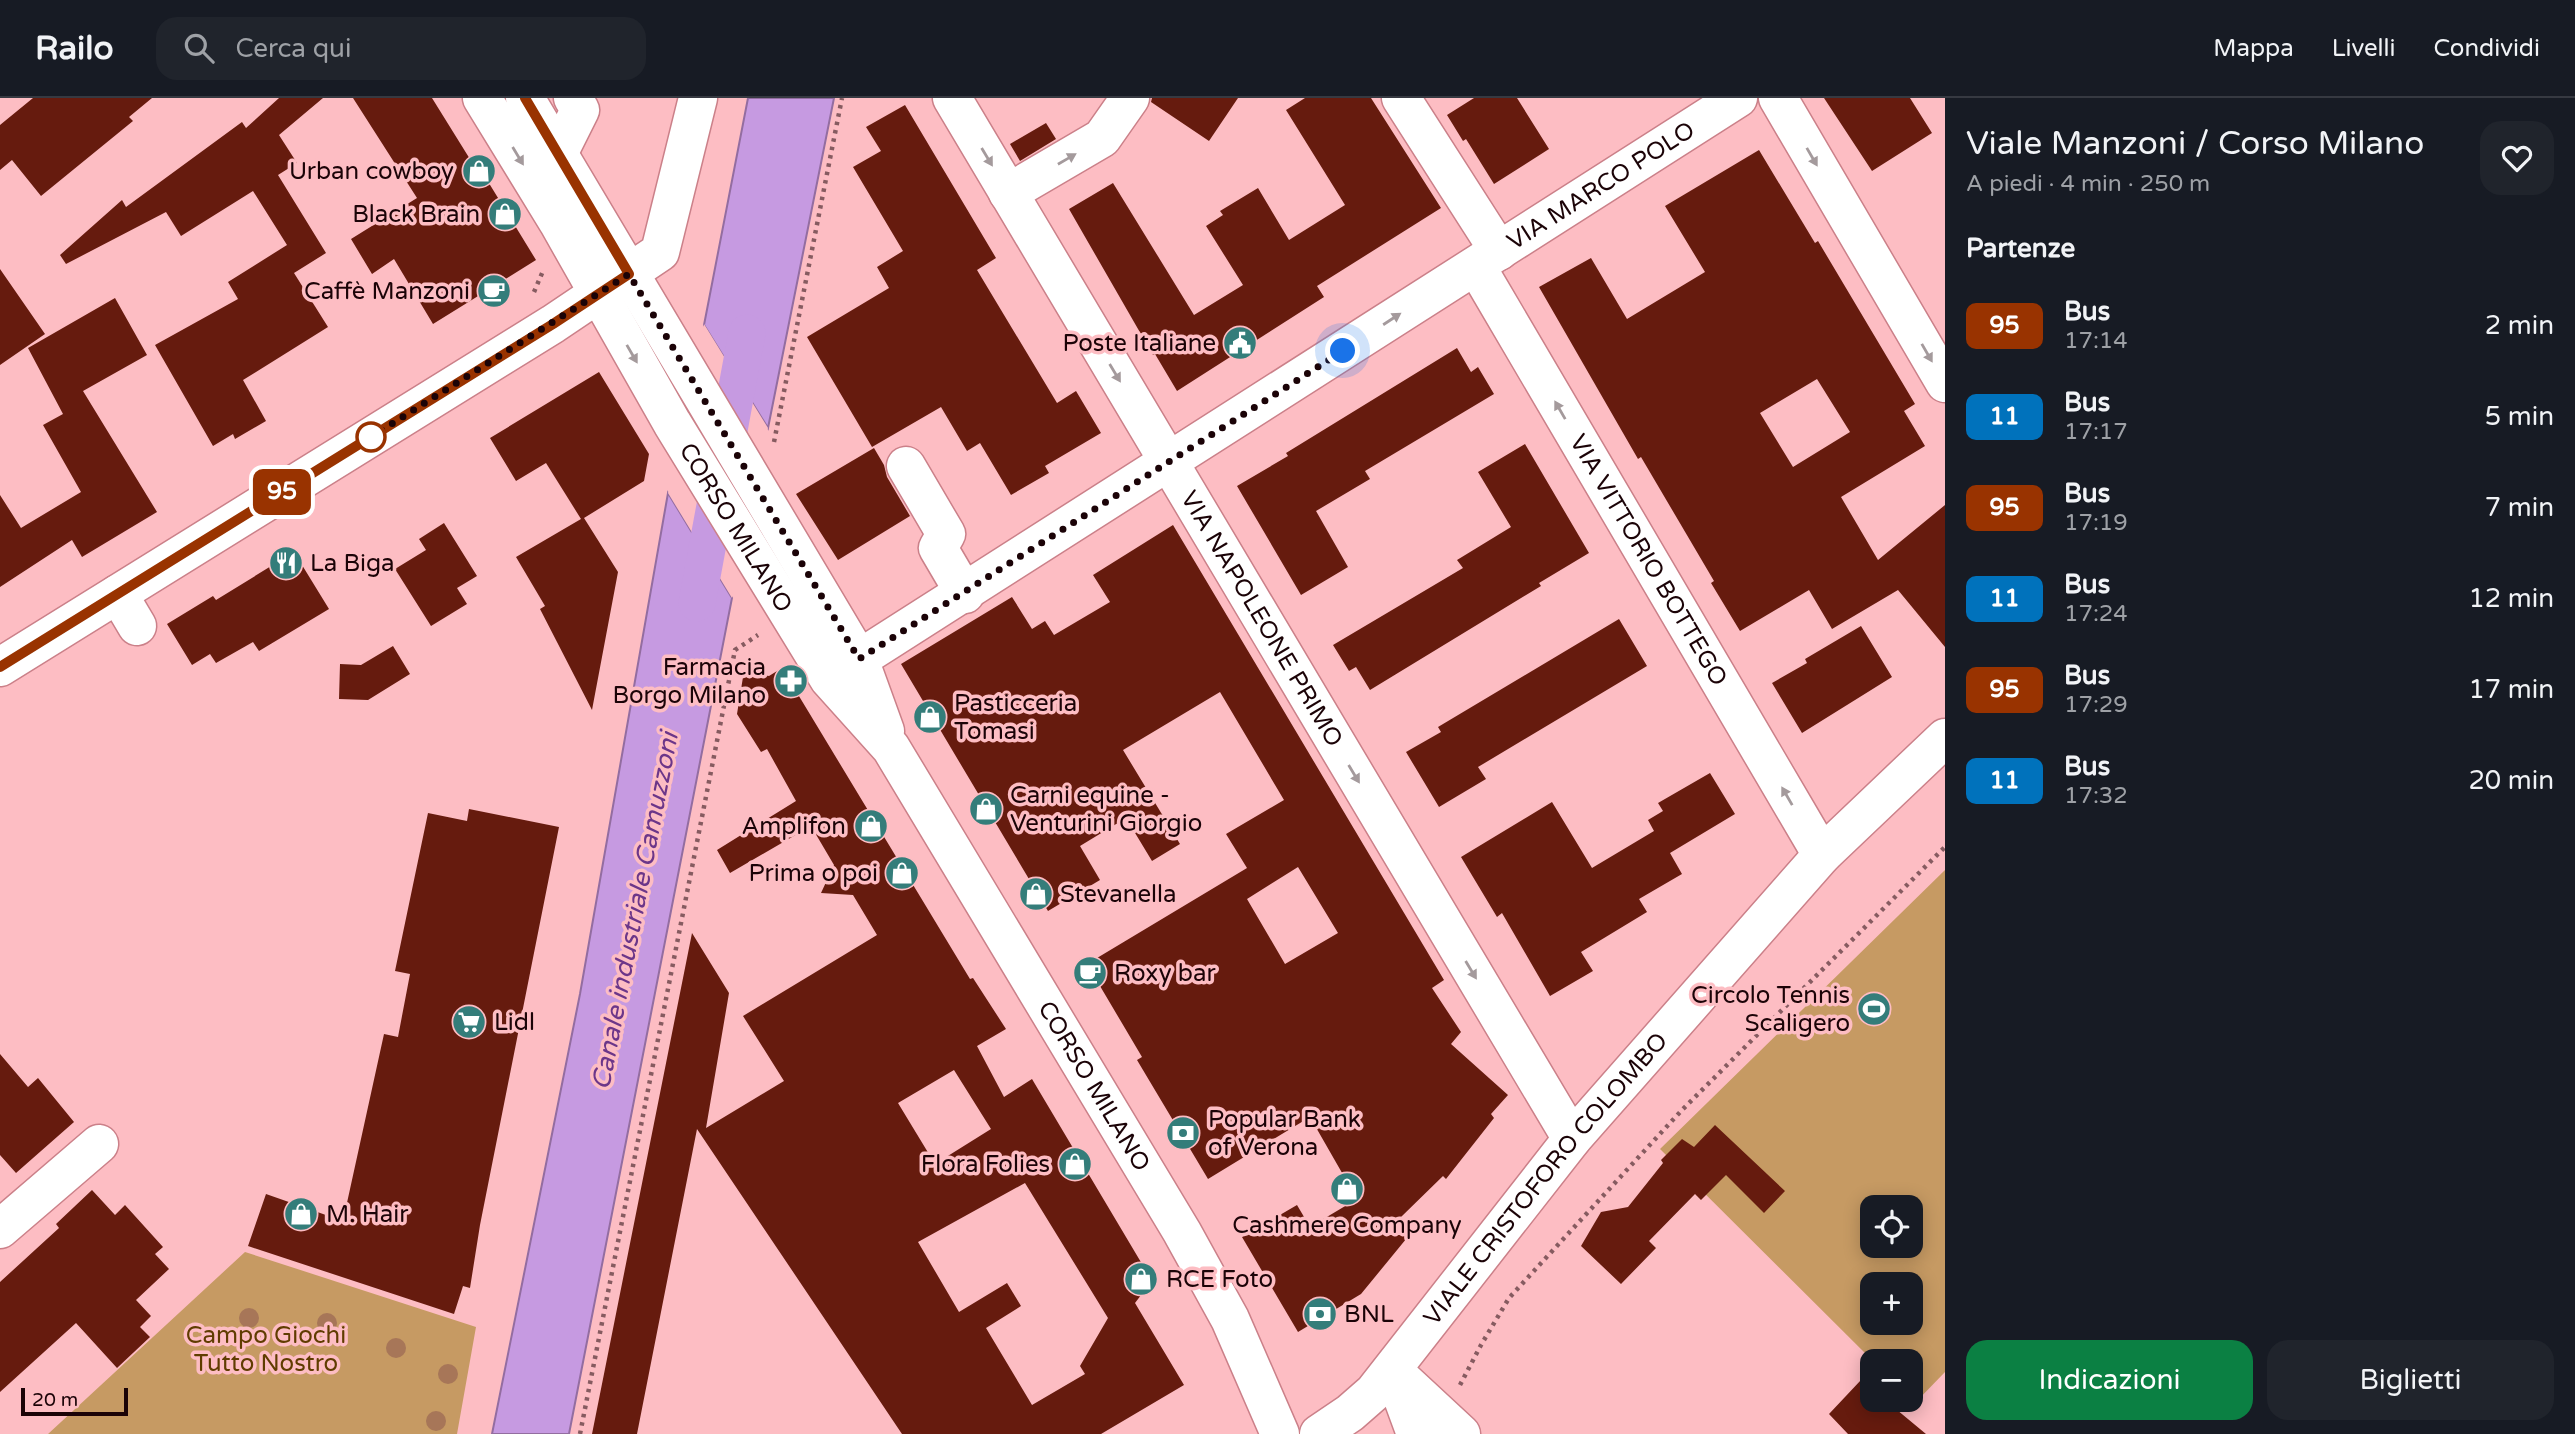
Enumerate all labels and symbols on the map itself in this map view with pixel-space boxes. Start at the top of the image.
street label: VIA MARCO POLO [1502,115,1700,256]
one-way arrow [511,147,524,166]
one-way arrow [980,147,993,166]
one-way arrow [1806,147,1818,166]
shop icon: Urban cowboy [460,152,498,190]
one-way arrow [1058,153,1077,165]
place label: Urban cowboy [289,157,454,186]
shop icon: Black Brain [486,195,524,233]
place label: Black Brain [352,200,480,229]
cafe icon: Caffè Manzoni [475,272,513,310]
place label: Caffè Manzoni [304,277,470,306]
one-way arrow [1382,313,1401,326]
public building icon: Poste Italiane [1221,324,1259,362]
place label: Poste Italiane [1062,329,1216,358]
your location [1325,333,1360,368]
one-way arrow [626,344,638,364]
one-way arrow [1921,344,1933,363]
one-way arrow [1109,364,1122,383]
one-way arrow [1554,400,1566,419]
unlabelled marker [356,422,386,452]
street label: VIA VITTORIO BOTTEGO [1564,429,1734,691]
street label: CORSO MILANO [673,437,799,617]
line badge: 95 [250,469,314,515]
street label: VIA NAPOLEONE PRIMO [1175,486,1349,752]
restaurant icon: La Biga [267,544,305,582]
place label: La Biga [310,549,395,578]
place label: Farmacia Borgo Milano [612,653,766,710]
pharmacy icon: Farmacia Borgo Milano [772,662,810,700]
place label: Pasticceria Tomasi [954,689,1077,746]
shop icon: Pasticceria Tomasi [911,698,949,736]
water label: Canale industriale Camuzzoni [585,726,686,1092]
one-way arrow [1348,765,1361,784]
place label: Carni equine - Venturini Giorgio [1010,781,1202,838]
one-way arrow [1781,786,1793,806]
shop icon: Carni equine - Venturini Giorgio [967,790,1005,828]
shop icon: Amplifon [852,807,890,845]
place label: Amplifon [741,812,846,841]
shop icon: Prima o poi [883,854,921,892]
place label: Prima o poi [749,859,878,888]
shop icon: Stevanella [1017,875,1055,913]
place label: Stevanella [1060,880,1176,909]
cafe icon: Roxy bar [1071,954,1109,992]
place label: Roxy bar [1114,959,1216,988]
one-way arrow [1465,960,1477,979]
place label: Circolo Tennis Scaligero [1691,981,1850,1038]
sports icon: Circolo Tennis Scaligero [1855,990,1893,1028]
street label: CORSO MILANO [1032,996,1156,1176]
supermarket icon: Lidl [450,1003,488,1041]
place label: Lidl [494,1008,535,1037]
street label: VIALE CRISTOFORO COLOMBO [1417,1026,1674,1331]
place label: Popular Bank of Verona [1208,1105,1361,1162]
bank icon: Popular Bank of Verona [1164,1114,1202,1152]
shop icon: Flora Folies [1056,1145,1094,1183]
place label: Flora Folies [921,1150,1050,1179]
shop icon: Cashmere Company [1328,1170,1366,1208]
shop icon: M. Hair [282,1195,320,1233]
place label: M. Hair [326,1200,409,1229]
place label: Cashmere Company [1232,1211,1462,1240]
shop icon: RCE Foto [1122,1260,1160,1298]
place label: RCE Foto [1166,1265,1273,1294]
bank icon: BNL [1301,1295,1339,1333]
place label: BNL [1344,1300,1394,1329]
park label: Campo Giochi Tutto Nostro [186,1321,346,1378]
scale bar [21,1385,128,1417]

